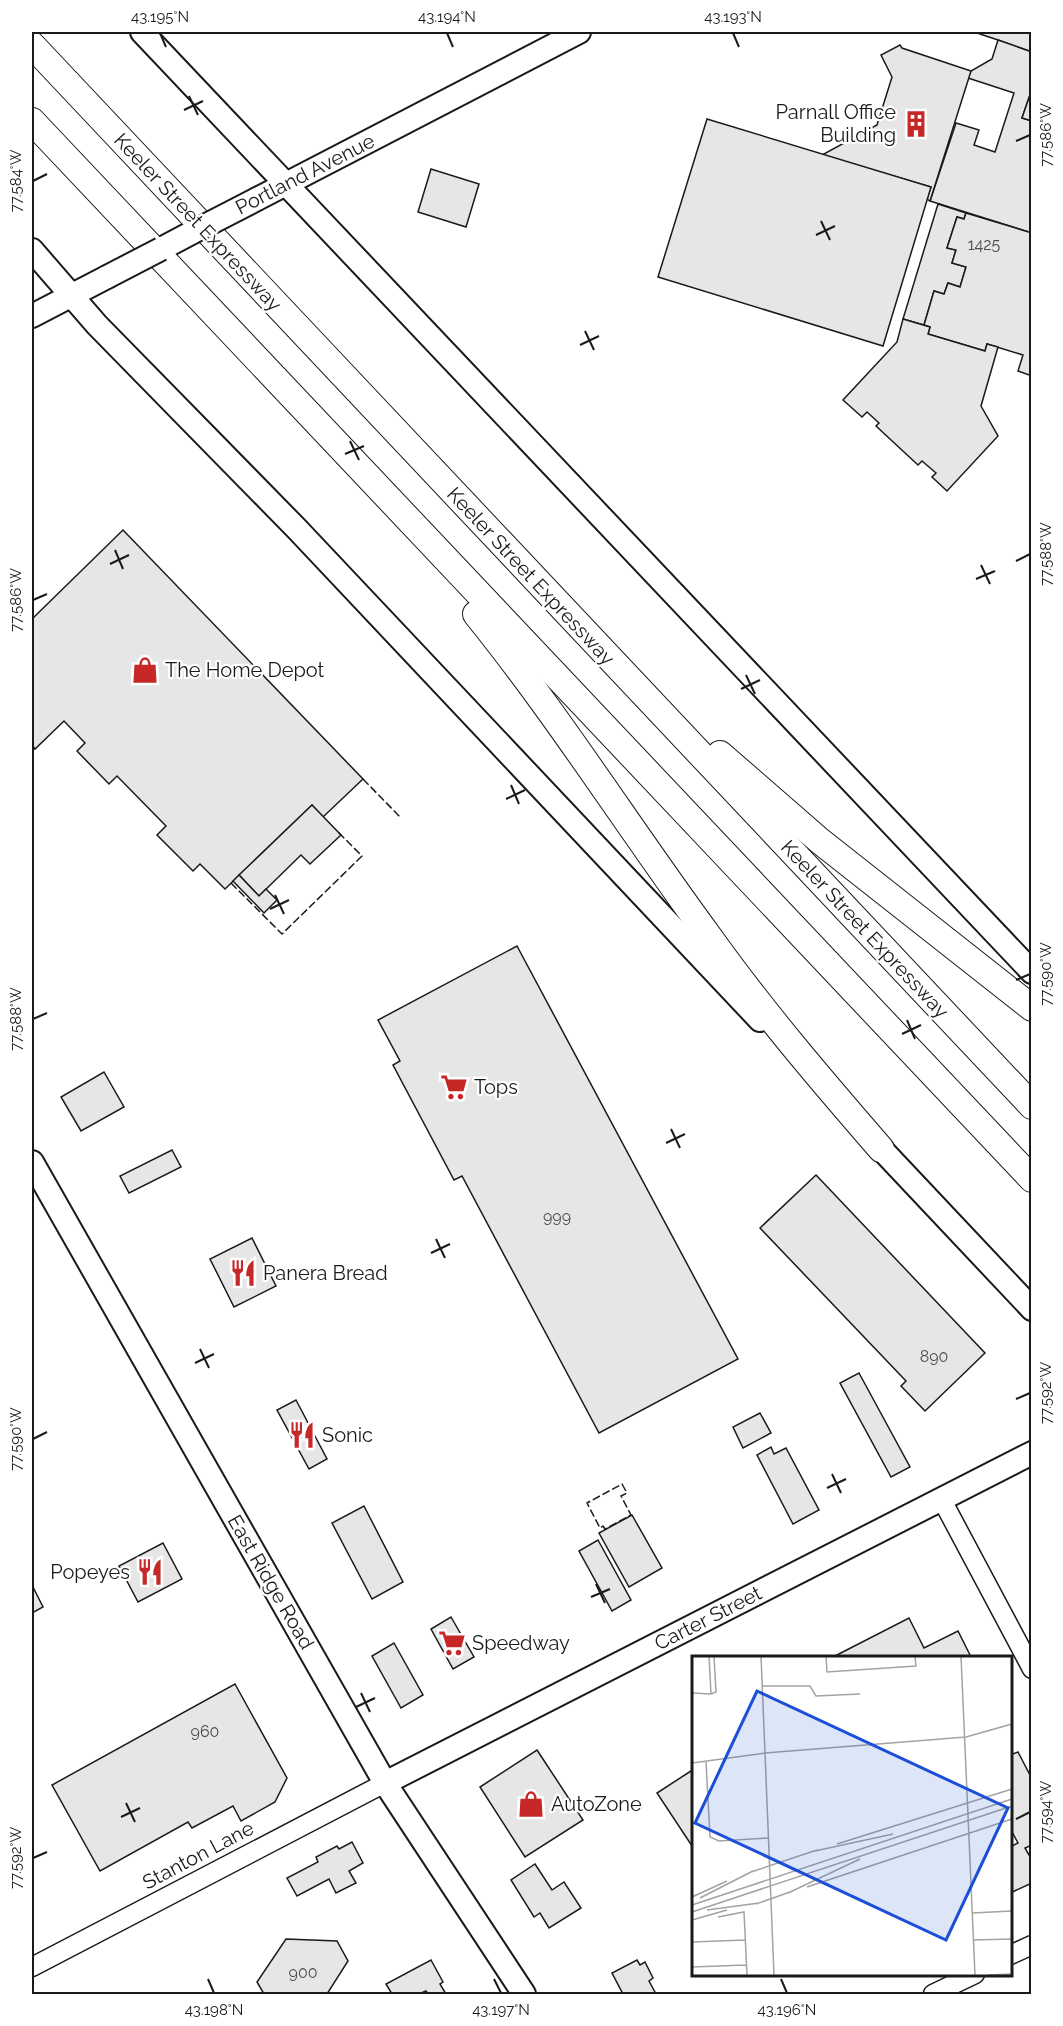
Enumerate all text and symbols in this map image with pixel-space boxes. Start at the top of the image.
text: 43.195°N [131,8,189,26]
text: 43.194°N [418,8,476,26]
text: 43.193°N [704,8,762,26]
place label: Parnall Office Building [776,100,896,147]
text: 77.586°W [1037,103,1055,167]
building icon: Parnall Office Building [901,109,931,139]
street label: Keeler Street Expressway [109,128,287,316]
street label: Portland Avenue [231,128,379,219]
text: 77.584°W [7,149,25,212]
house number: 1425 [968,235,1001,254]
street label: Keeler Street Expressway [442,482,620,670]
text: 77.588°W [1037,522,1055,586]
text: 77.586°W [7,568,25,632]
shop icon: The Home Depot [130,655,160,685]
place label: The Home Depot [165,658,325,682]
street label: Keeler Street Expressway [776,835,954,1023]
text: 77.590°W [1037,942,1055,1006]
text: 77.588°W [7,987,25,1051]
supermarket icon: Tops [439,1072,469,1102]
place label: Tops [474,1075,518,1099]
house number: 999 [543,1207,571,1226]
restaurant icon: Panera Bread [228,1258,258,1288]
place label: Panera Bread [263,1261,388,1285]
house number: 890 [920,1347,948,1366]
text: 77.592°W [1037,1362,1055,1424]
text: 77.590°W [7,1407,25,1471]
restaurant icon: Sonic [287,1420,317,1450]
place label: Sonic [322,1423,373,1447]
street label: East Ridge Road [223,1510,319,1654]
restaurant icon: Popeyes [135,1557,165,1587]
place label: Popeyes [50,1560,130,1584]
street label: Carter Street [650,1581,766,1655]
supermarket icon: Speedway [437,1628,467,1658]
place label: Speedway [472,1631,570,1655]
inset map [692,1656,1012,1975]
house number: 960 [191,1722,219,1741]
text: 77.594°W [1037,1780,1055,1843]
shop icon: AutoZone [516,1789,546,1819]
place label: AutoZone [551,1792,642,1816]
street label: Stanton Lane [138,1816,258,1894]
text: 77.592°W [7,1827,25,1889]
house number: 900 [289,1963,317,1982]
text: 43.198°N [185,2001,243,2019]
text: 43.197°N [472,2001,530,2019]
text: 43.196°N [758,2001,816,2019]

